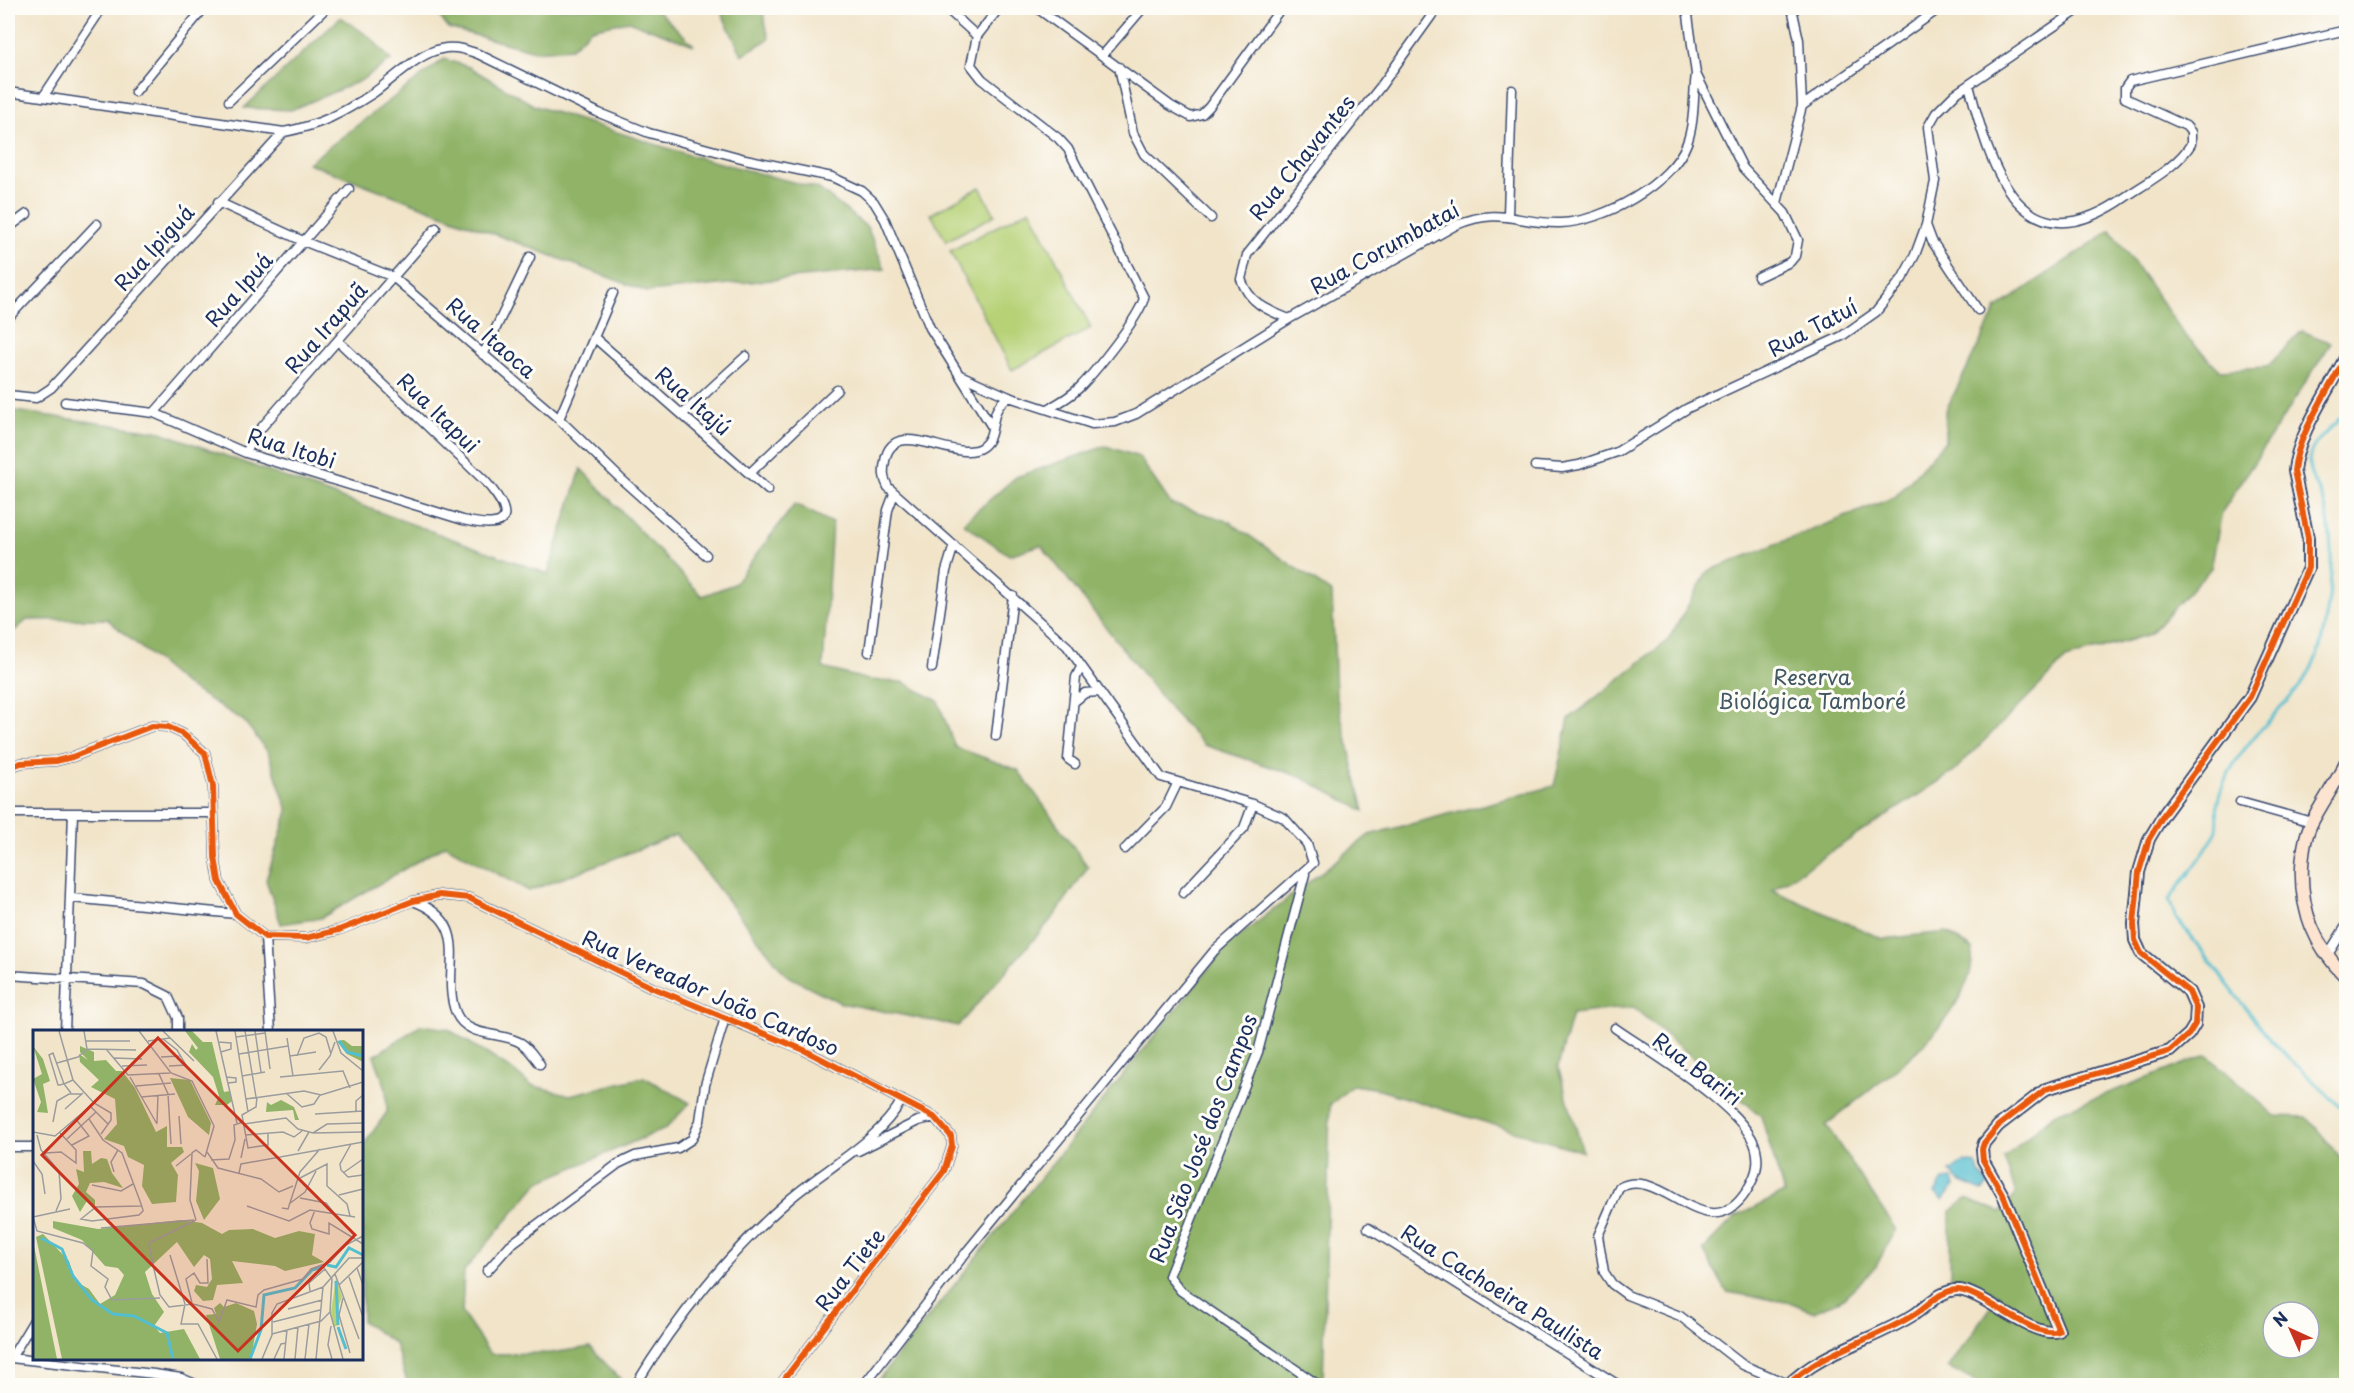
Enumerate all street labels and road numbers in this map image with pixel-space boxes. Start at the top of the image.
street label: Rua Chavantes [1240,87,1362,227]
street label: Rua Corumbataí [1304,193,1464,301]
street label: Rua Ipiguá [105,196,201,297]
street label: Rua Ipuá [196,244,280,333]
street label: Rua Irapuã [276,274,374,380]
street label: Rua Itaoca [440,289,544,385]
street label: Rua Tatuí [1762,290,1862,364]
street label: Rua Itajú [649,358,739,442]
street label: Rua Itapui [391,365,487,459]
street label: Rua Itobi [244,418,340,476]
street label: Rua Vereador João Cardoso [577,921,845,1063]
street label: Rua São José dos Campos [1140,1009,1264,1267]
street label: Rua Bariri [1646,1024,1750,1112]
street label: Rua Cachoeira Paulista [1395,1215,1611,1367]
street label: Rua Tiete [806,1221,892,1317]

